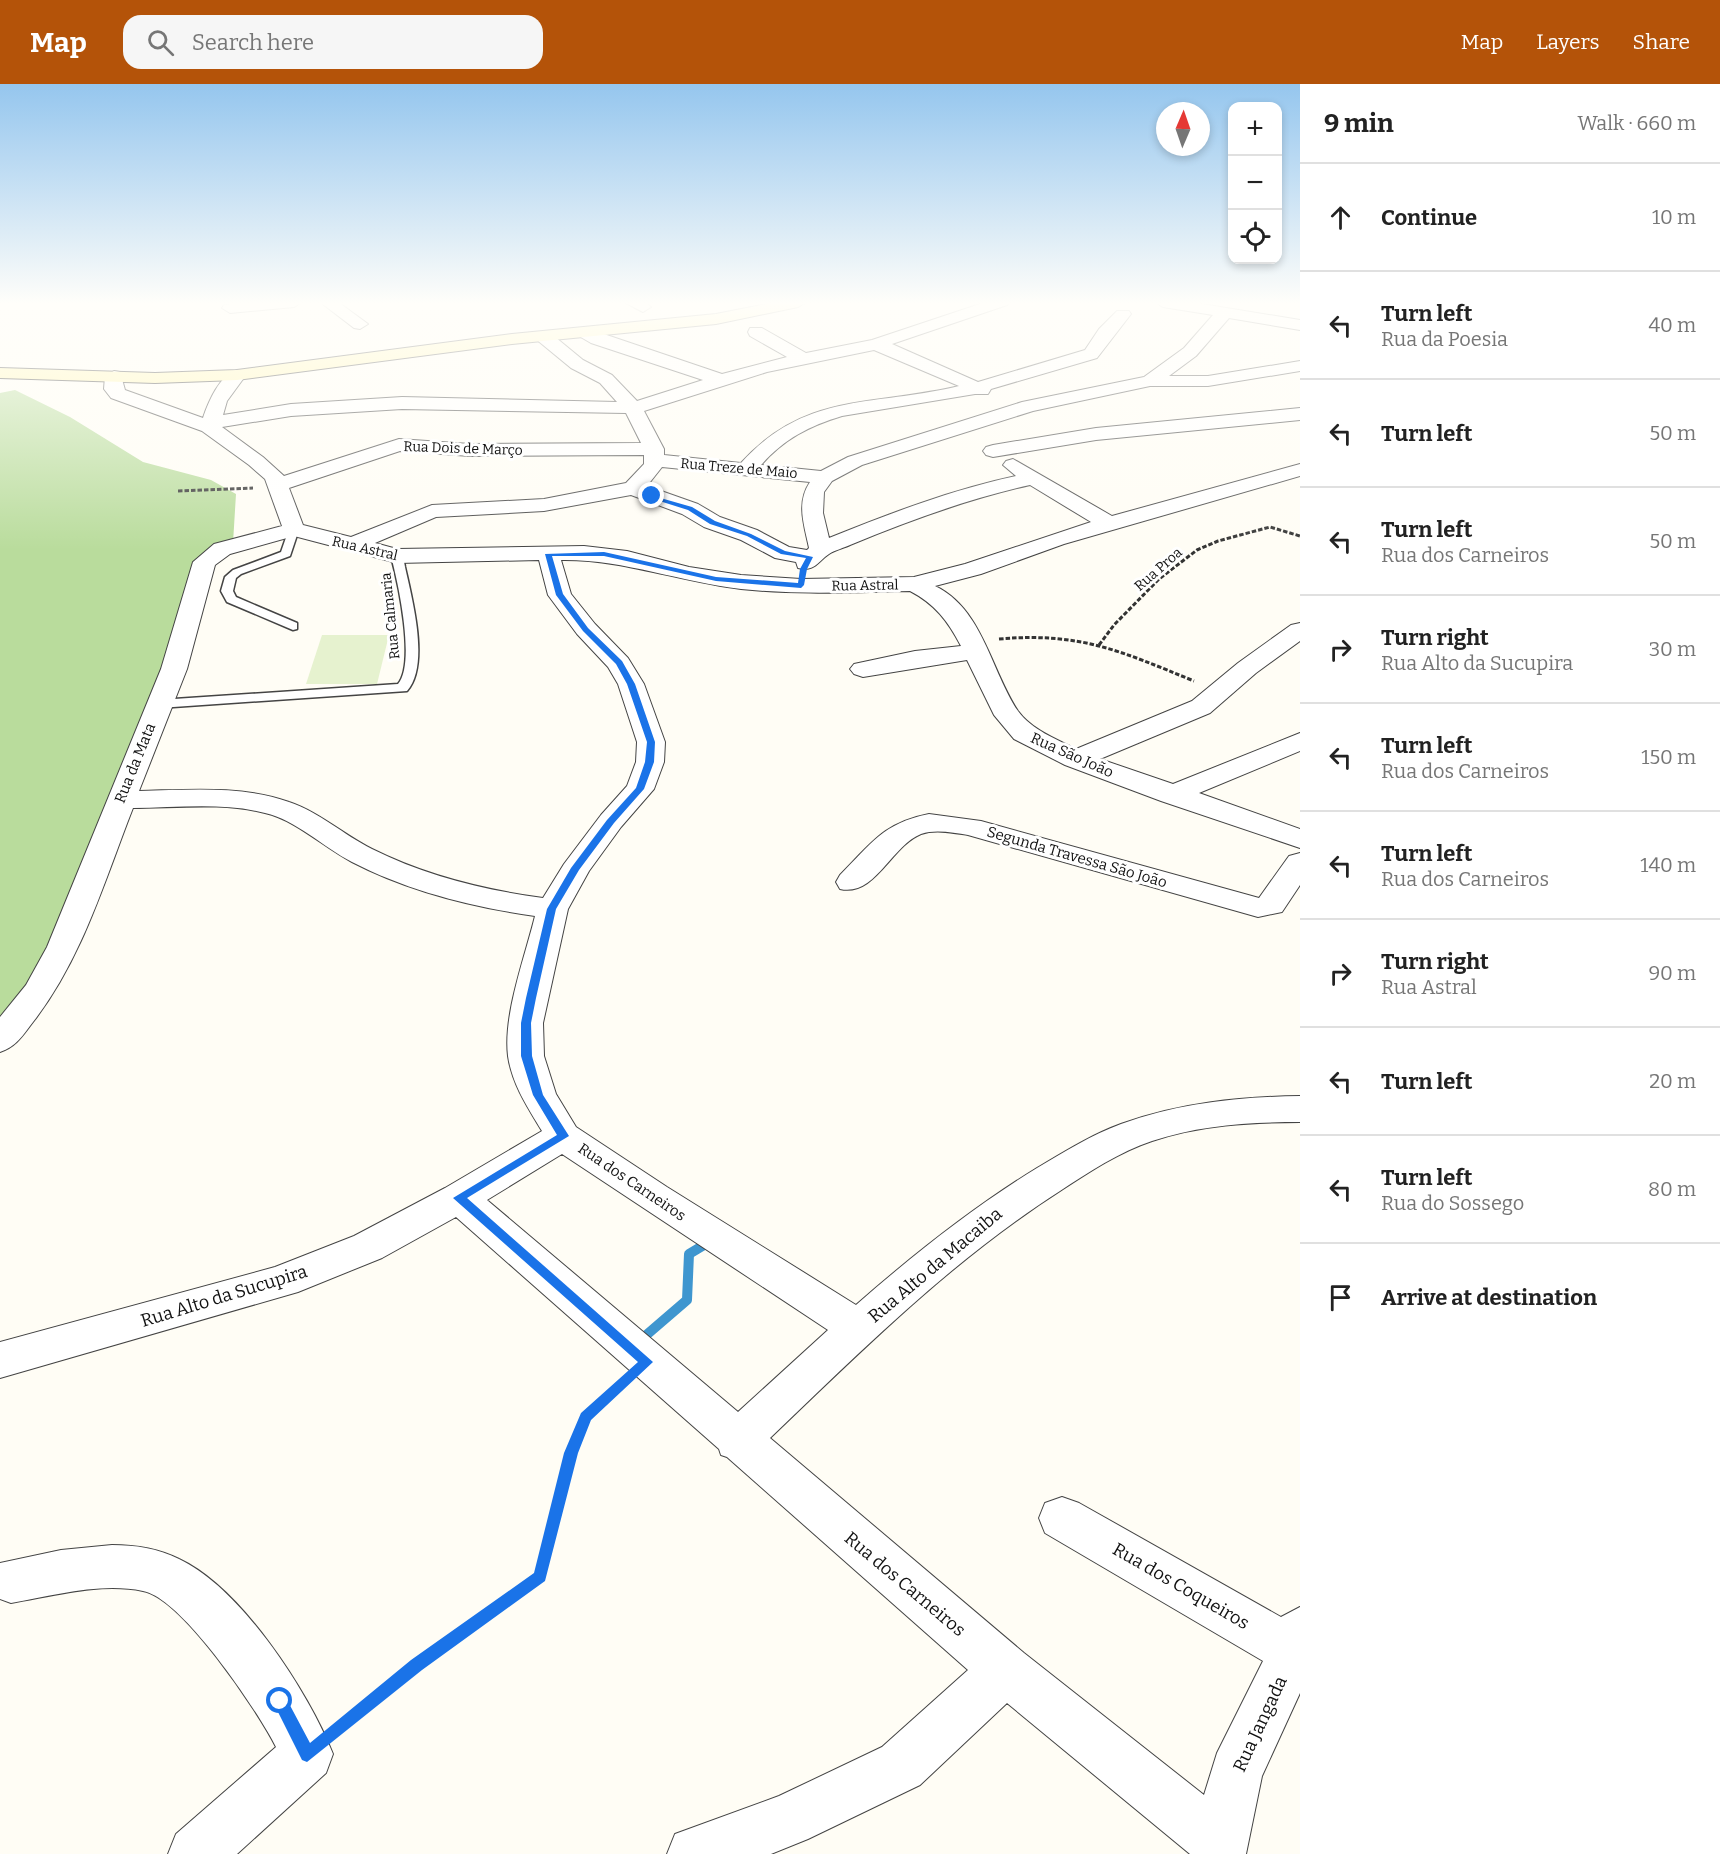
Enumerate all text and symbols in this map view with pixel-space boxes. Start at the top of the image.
search box [123,15,543,69]
text: Map [30,26,87,59]
icon: search [144,26,177,59]
text: Search here [192,29,314,56]
text: Map [1461,29,1503,55]
text: Layers [1536,29,1600,55]
text: Share [1633,29,1690,55]
north arrow [1156,102,1210,156]
map controls [1228,102,1282,264]
button: + [1228,102,1282,156]
text: 9 min [1324,108,1394,139]
text: Walk · 660 m [1578,111,1696,135]
button: − [1228,156,1282,210]
icon: ahead [1324,201,1357,234]
text: Continue [1381,204,1477,231]
text: 10 m [1652,205,1696,229]
button: locate [1228,210,1282,264]
text: Turn left [1381,300,1473,327]
icon: left [1324,309,1357,342]
text: 40 m [1648,313,1696,337]
text: Rua da Poesia [1381,327,1508,351]
icon: left [1324,417,1357,450]
text: Turn left [1381,420,1473,447]
text: 50 m [1649,421,1696,445]
street label: Rua Dois de Março [403,438,523,459]
street label: Rua Treze de Maio [680,455,798,482]
route end [638,482,664,508]
text: Turn left [1381,516,1473,543]
icon: left [1324,525,1357,558]
text: 50 m [1649,529,1696,553]
street label: Rua Astral [330,533,399,564]
text: Rua dos Carneiros [1381,543,1549,567]
street label: Rua Proa [1131,544,1186,595]
street label: Rua Calmaria [377,571,404,660]
street label: Rua Astral [831,576,899,595]
text: Turn right [1381,624,1489,651]
icon: right [1324,633,1357,666]
text: 30 m [1649,637,1696,661]
text: Rua Alto da Sucupira [1381,651,1573,675]
street label: Rua da Mata [111,720,159,806]
street label: Rua São João [1028,729,1116,781]
text: Turn left [1381,732,1473,759]
icon: left [1324,741,1357,774]
text: 150 m [1641,745,1696,769]
text: Rua dos Carneiros [1381,759,1549,783]
street label: Segunda Travessa São João [985,823,1169,891]
text: Turn left [1381,840,1473,867]
icon: left [1324,849,1357,882]
text: 140 m [1640,853,1696,877]
text: Rua dos Carneiros [1381,867,1549,891]
text: Turn right [1381,948,1489,975]
icon: right [1324,957,1357,990]
text: 90 m [1648,961,1696,985]
text: Rua Astral [1381,975,1477,999]
icon: left [1324,1065,1357,1098]
text: Turn left [1381,1068,1473,1095]
text: 20 m [1649,1069,1696,1093]
street label: Rua dos Carneiros [575,1139,689,1225]
text: Turn left [1381,1164,1473,1191]
icon: left [1324,1173,1357,1206]
text: 80 m [1648,1177,1696,1201]
text: Rua do Sossego [1381,1191,1524,1215]
street label: Rua Alto da Macaiba [864,1203,1007,1327]
street label: Rua Alto da Sucupira [138,1260,310,1332]
icon: arrive [1324,1281,1357,1314]
text: Arrive at destination [1381,1284,1597,1311]
street label: Rua dos Carneiros [840,1527,970,1641]
street label: Rua dos Coqueiros [1109,1538,1253,1634]
street label: Rua Jangada [1228,1673,1292,1775]
route start [266,1687,292,1713]

